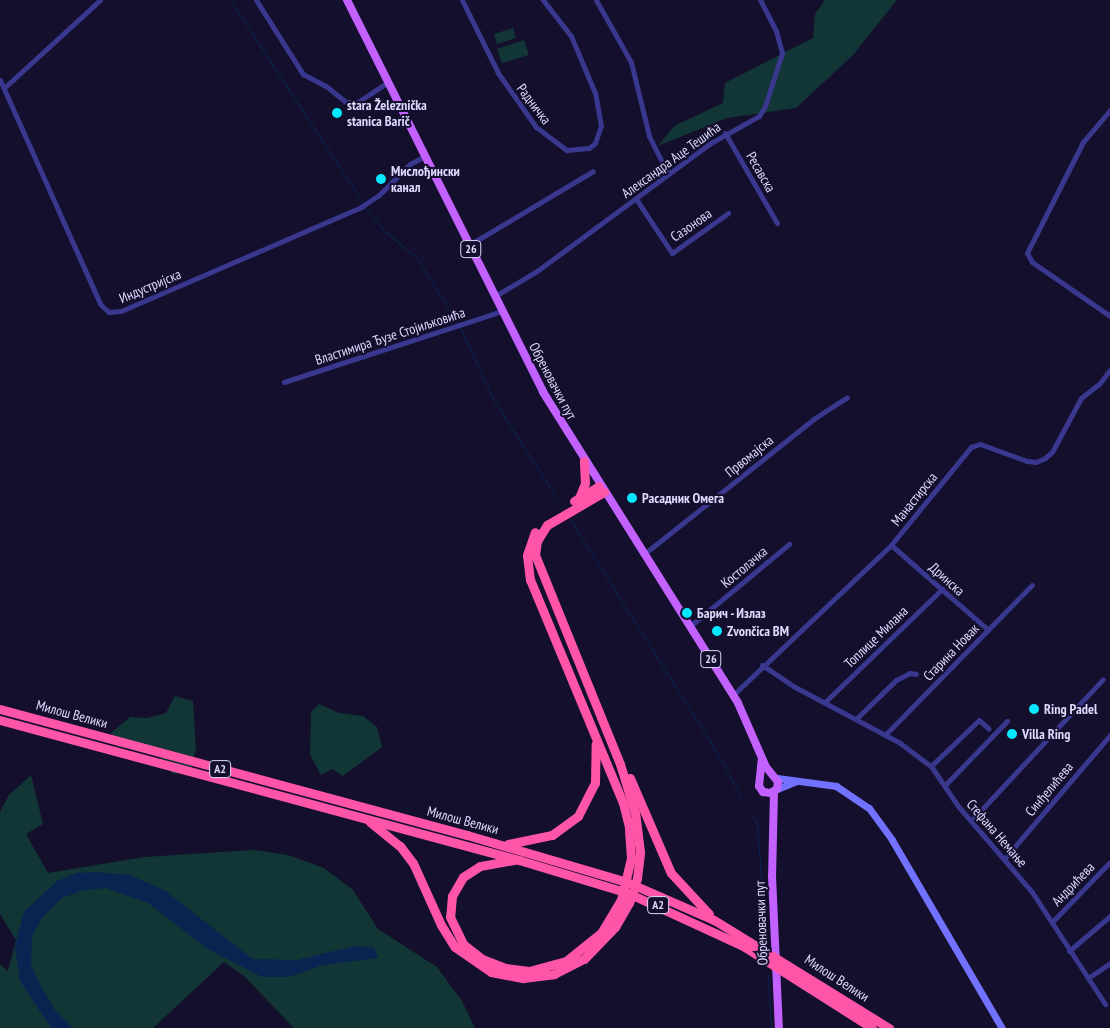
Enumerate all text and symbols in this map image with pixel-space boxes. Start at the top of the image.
street label: Радничка [513,80,555,128]
place label: stara Železnička stanica Barič [347,97,427,130]
marker: stara Železnička stanica Barič [331,107,343,119]
street label: Александра Аце Тешића [618,118,724,202]
street label: Ресавска [743,149,779,195]
place label: Мислођински канал [391,163,460,196]
marker: Мислођински канал [375,173,387,185]
street label: Сазонова [667,205,715,245]
road number: 26 [460,240,482,258]
street label: Индустријска [117,265,183,307]
street label: Властимира Ђузе Стојиљковића [313,304,467,368]
street label: Обреновачки пут [526,340,580,422]
street label: Првомајска [722,432,776,480]
street label: Манастирска [887,469,941,529]
place label: Расадник Омега [642,490,724,506]
marker: Расадник Омега [626,492,638,504]
street label: Костолачка [717,543,771,591]
street label: Дринска [926,559,968,599]
street label: Топлице Милана [841,603,911,671]
place label: Барич - Излаз [697,605,767,621]
marker: Барич - Излаз [681,607,693,619]
street label: Старина Новак [920,620,982,684]
place label: Zvončica BM [727,623,789,639]
marker: Zvončica BM [711,625,723,637]
road number: 26 [700,650,722,669]
street label: Милош Велики [34,696,110,732]
place label: Ring Padel [1044,701,1097,717]
marker: Ring Padel [1028,703,1040,715]
place label: Villa Ring [1022,726,1070,742]
marker: Villa Ring [1006,728,1018,740]
street label: Синђелићева [1022,759,1076,819]
road number: A2 [209,760,231,779]
street label: Стефана Немање [963,796,1031,870]
street label: Милош Велики [425,802,501,838]
street label: Андрићева [1048,859,1098,909]
street label: Обреновачки пут [751,880,771,966]
road number: A2 [647,896,669,914]
street label: Милош Велики [802,951,872,1005]

